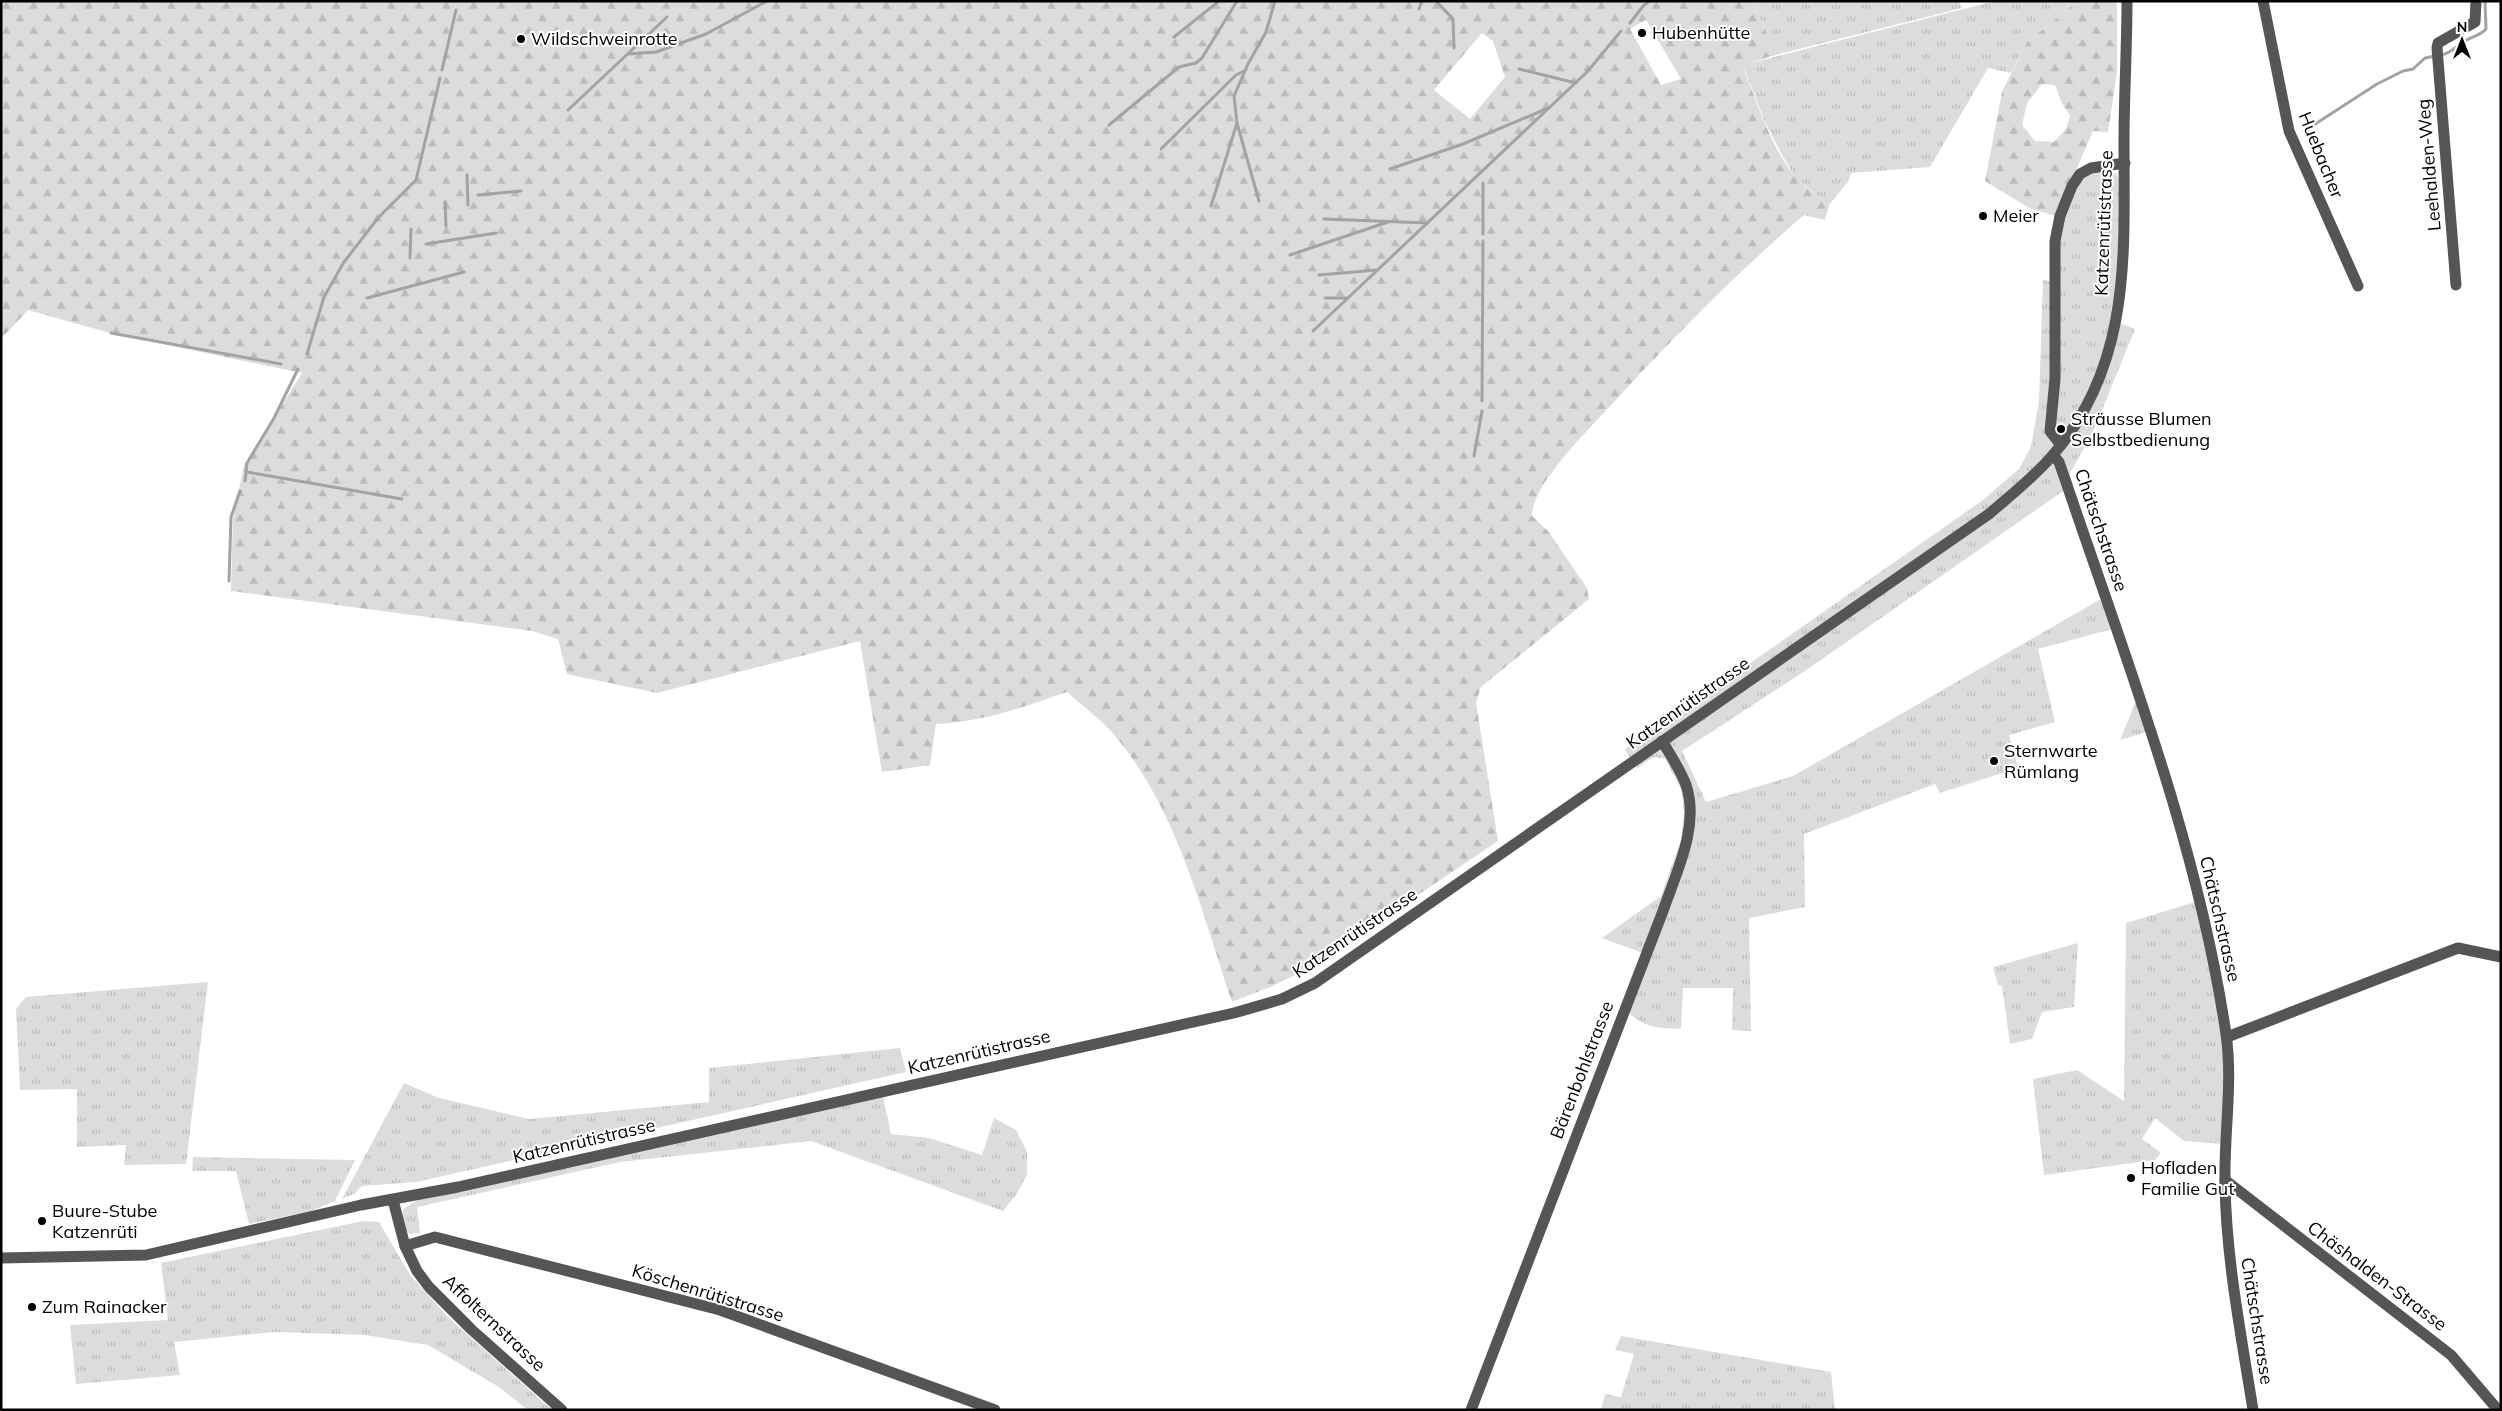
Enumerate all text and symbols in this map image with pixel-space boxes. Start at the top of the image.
north arrow [2437,15,2487,65]
text: N [2457,18,2467,36]
place label: Hubenhütte [1652,21,1750,44]
place label: Wildschweinrotte [531,27,678,50]
marker: Hubenhütte [1636,27,1648,39]
marker: Wildschweinrotte [515,33,527,45]
street label: Leehalden-Weg [2411,98,2446,232]
street label: Huebacher [2294,108,2349,202]
street label: Katzenrütistrasse [2089,150,2118,296]
place label: Meier [1993,204,2039,227]
marker: Meier [1977,210,1989,222]
place label: Sträusse Blumen Selbstbedienung [2071,407,2212,451]
marker: Sträusse Blumen Selbstbedienung [2055,423,2067,435]
street label: Chätschstrasse [2070,465,2133,594]
street label: Katzenrütistrasse [1621,651,1754,754]
place label: Sternwarte Rümlang [2004,739,2097,783]
marker: Sternwarte Rümlang [1988,755,2000,767]
street label: Chätschstrasse [2195,854,2246,984]
street label: Katzenrütistrasse [1288,882,1421,983]
street label: Bärenbohlstrasse [1545,998,1618,1142]
street label: Katzenrütistrasse [905,1024,1052,1079]
street label: Katzenrütistrasse [510,1113,657,1168]
place label: Hofladen Familie Gut [2141,1156,2235,1200]
marker: Hofladen Familie Gut [2125,1172,2137,1184]
place label: Buure-Stube Katzenrüti [52,1199,157,1243]
marker: Buure-Stube Katzenrüti [36,1215,48,1227]
street label: Chäshalden-Strasse [2303,1216,2452,1336]
street label: Chätschstrasse [2236,1256,2279,1386]
street label: Köschenrütistrasse [629,1258,787,1327]
street label: Affolternstrasse [438,1269,551,1376]
place label: Zum Rainacker [42,1295,167,1318]
marker: Zum Rainacker [26,1301,38,1313]

